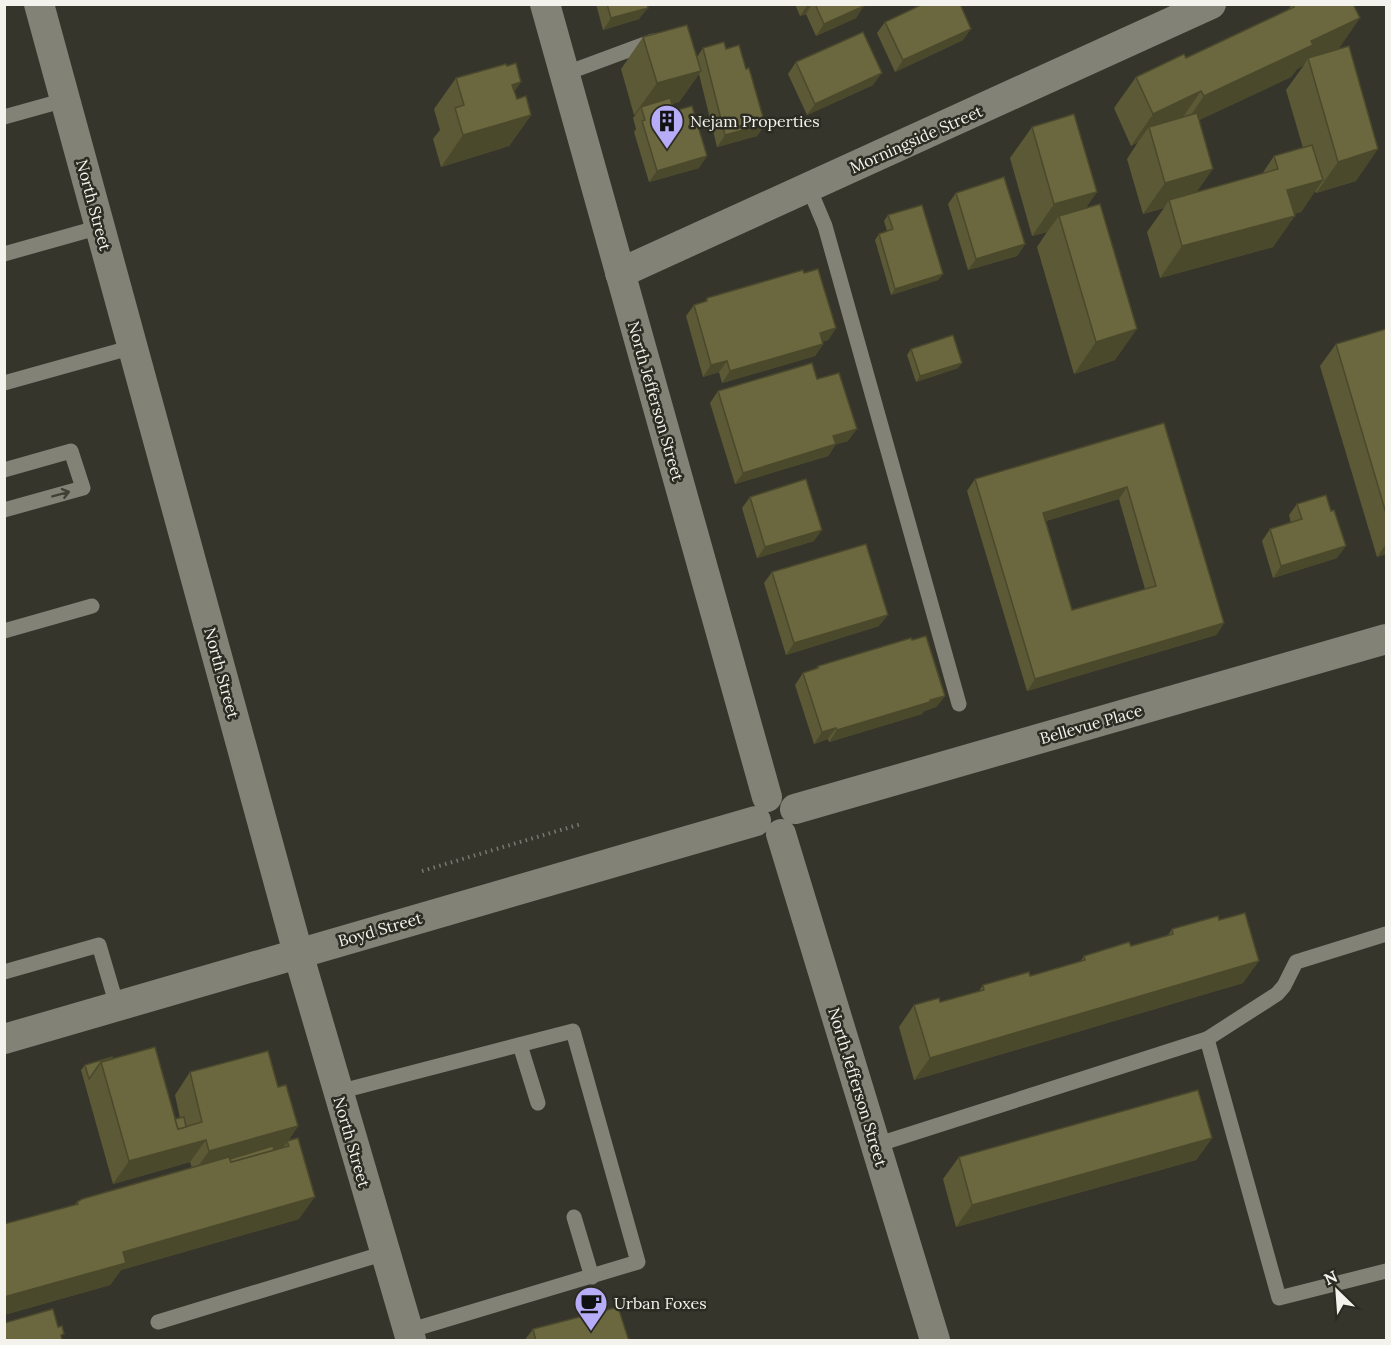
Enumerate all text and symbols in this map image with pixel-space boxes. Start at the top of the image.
street label: Morningside Street [846,100,986,177]
building icon: Nejam Properties [649,103,685,150]
place label: Nejam Properties [690,111,820,131]
street label: North Street [72,157,116,254]
street label: North Jefferson Street [624,319,689,484]
one-way arrow [51,488,70,500]
street label: North Street [200,625,244,722]
street label: Bellevue Place [1037,700,1145,748]
street label: Boyd Street [336,907,425,951]
street label: North Jefferson Street [824,1005,892,1170]
street label: North Street [329,1094,375,1191]
north arrow [1307,1261,1367,1321]
text: N [1321,1266,1340,1289]
cafe icon: Urban Foxes [573,1285,609,1332]
place label: Urban Foxes [614,1293,707,1313]

